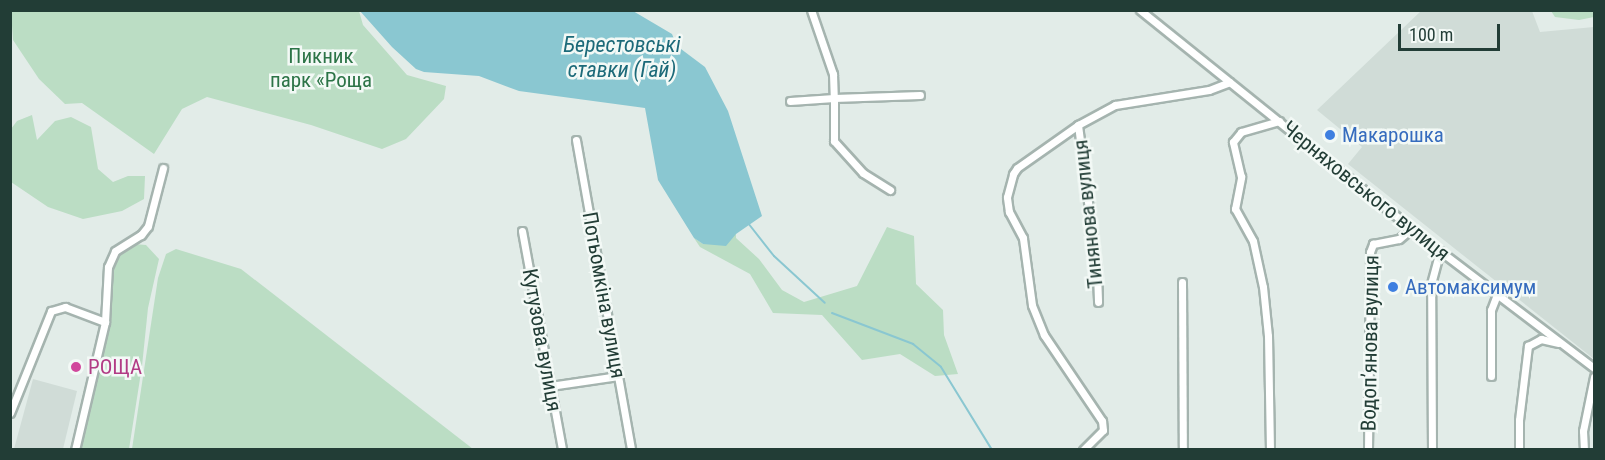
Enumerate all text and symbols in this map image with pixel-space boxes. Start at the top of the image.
scale bar [1401,12,1503,50]
text: 100 m [1409,24,1453,45]
water label: Берестовські ставки (Гай) [563,31,681,82]
park label: Пикник парк «Роща [270,43,372,93]
street label: Черняховського вулиця [1277,116,1455,266]
place label: Макарошка [1342,122,1444,148]
marker: Макарошка [1323,128,1337,142]
street label: Тинянова вулиця [1068,138,1108,290]
street label: Потьомкіна вулиця [577,210,631,380]
street label: Водоп’янова вулиця [1356,255,1384,431]
street label: Кутузова вулиця [517,267,567,413]
place label: Автомаксимум [1405,274,1536,300]
marker: Автомаксимум [1386,280,1400,294]
place label: РОЩА [88,354,142,380]
marker: РОЩА [69,360,83,374]

